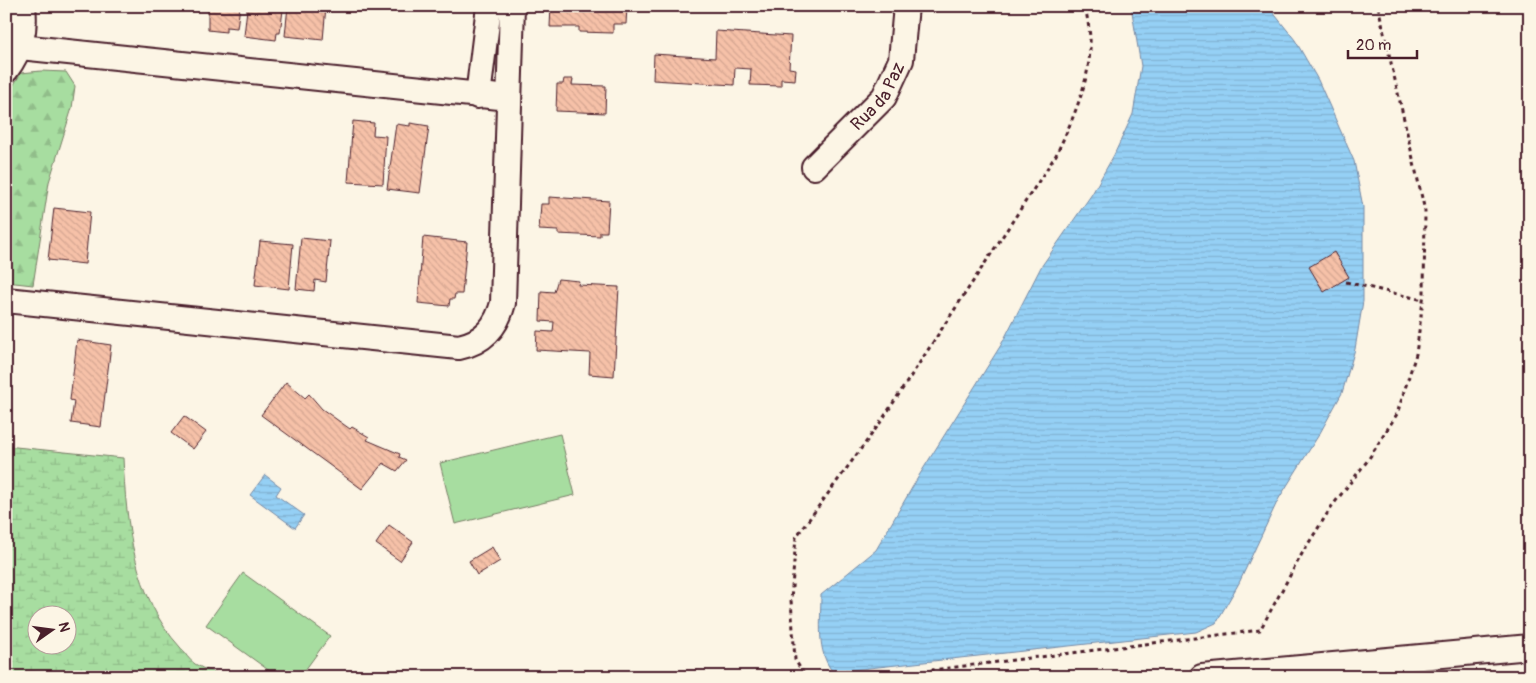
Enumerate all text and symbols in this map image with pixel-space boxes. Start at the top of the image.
scale bar [1348,28,1417,60]
text: 20 m [1356,36,1391,55]
street label: Rua da Paz [846,59,910,135]
north arrow [28,606,78,656]
text: N [55,620,74,634]

